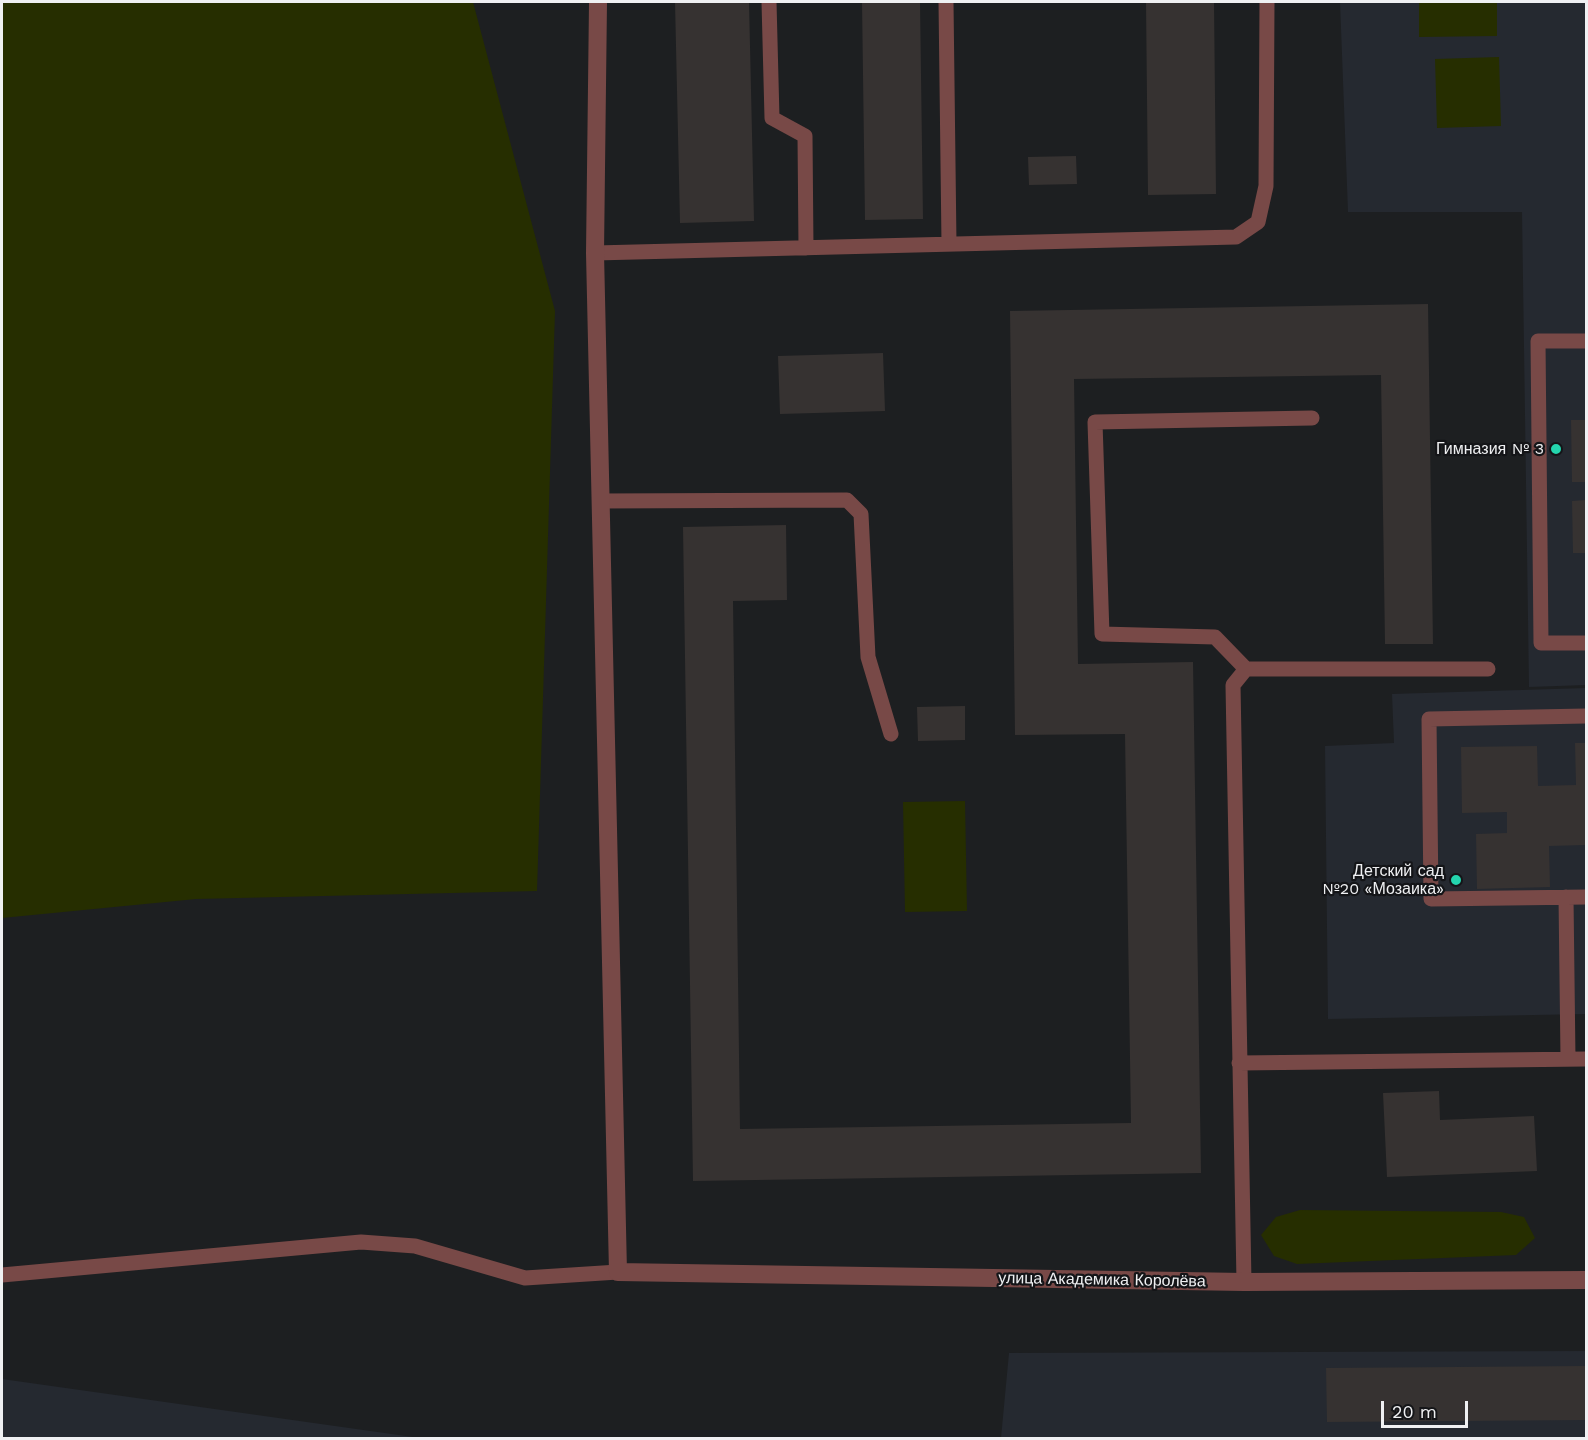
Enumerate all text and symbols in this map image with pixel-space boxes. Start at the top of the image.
place label: Гимназия № 3 [1436,439,1544,459]
marker: Гимназия № 3 [1549,442,1563,456]
place label: Детский сад №20 «Мозаика» [1322,861,1444,899]
marker: Детский сад №20 «Мозаика» [1449,873,1463,887]
street label: улица Академика Королёва [998,1269,1206,1291]
scale bar [1384,1389,1471,1427]
text: 20 m [1392,1401,1437,1422]

